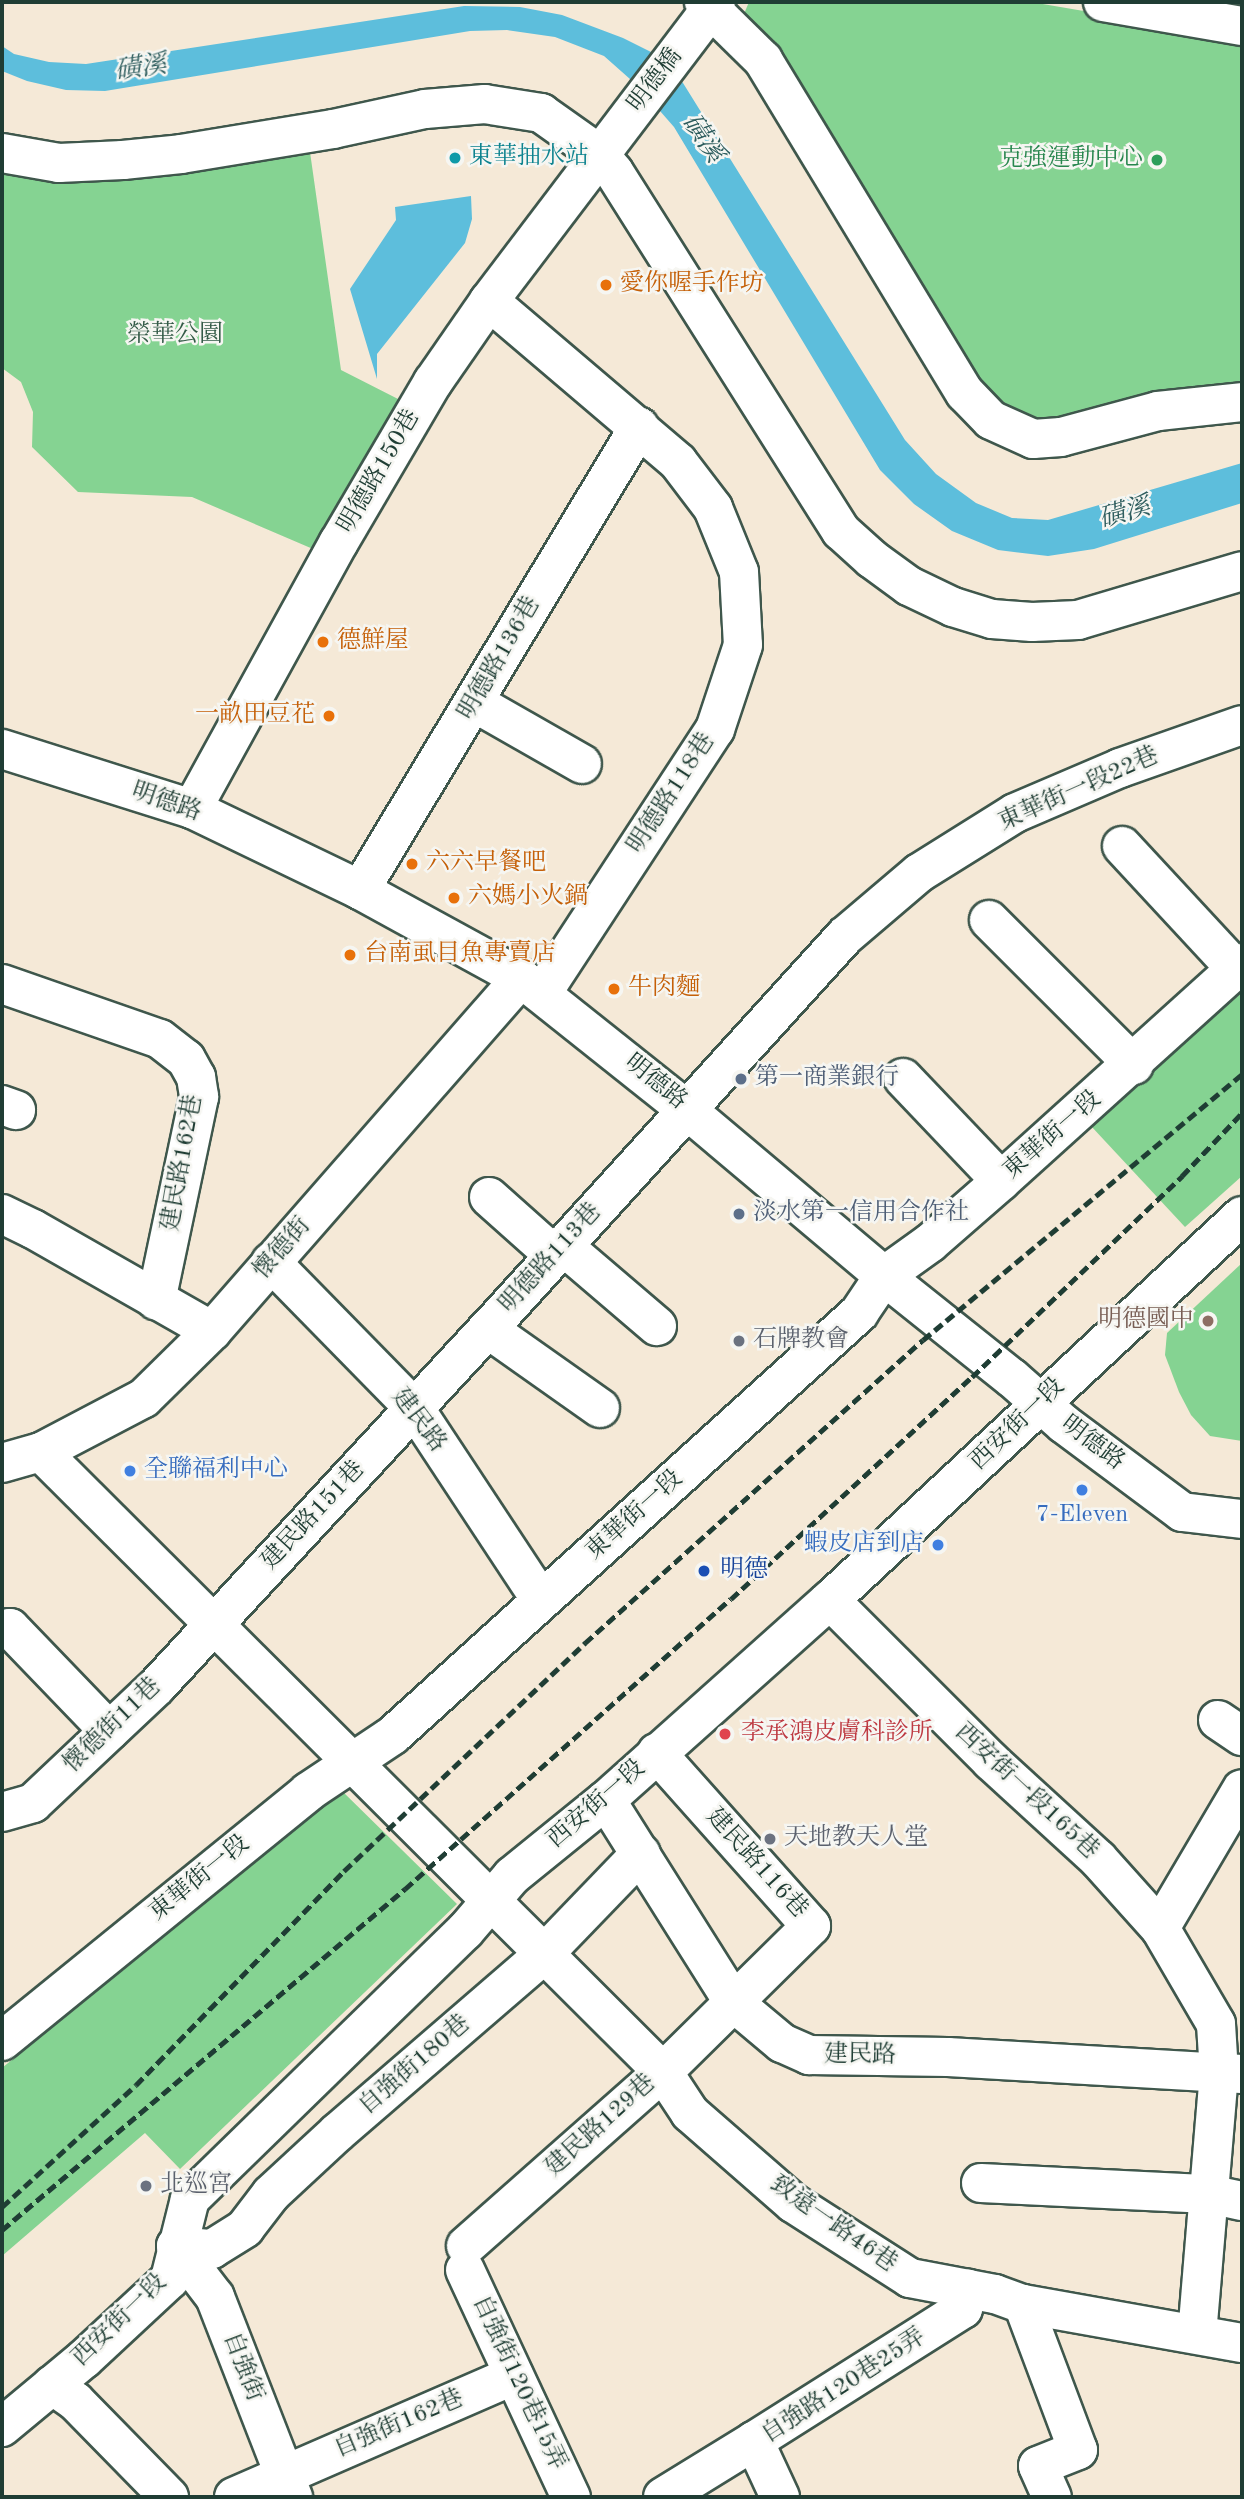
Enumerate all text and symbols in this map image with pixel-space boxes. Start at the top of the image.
street label: 明德橋 [623,44,689,118]
water label: 磺溪 [113,50,169,88]
water label: 磺溪 [675,109,729,169]
place label: 東華抽水站 [469,144,589,172]
place label: 克強運動中心 [999,146,1143,174]
marker: 東華抽水站 [447,150,463,166]
marker: 克強運動中心 [1149,152,1165,168]
place label: 愛你喔手作坊 [620,271,764,299]
marker: 愛你喔手作坊 [598,277,614,293]
park label: 榮華公園 [127,322,223,350]
street label: 明德路150巷 [333,405,427,539]
water label: 磺溪 [1096,492,1154,536]
street label: 明德路136巷 [453,592,547,726]
place label: 德鮮屋 [337,628,409,656]
marker: 德鮮屋 [315,634,331,650]
place label: 一畝田豆花 [195,702,315,730]
marker: 一畝田豆花 [321,708,337,724]
street label: 明德路118巷 [622,728,722,860]
street label: 東華街一段22巷 [995,742,1163,838]
street label: 明德路 [127,778,205,828]
place label: 六六早餐吧 [426,850,546,878]
marker: 六六早餐吧 [404,856,420,872]
place label: 六媽小火鍋 [468,884,588,912]
marker: 六媽小火鍋 [446,890,462,906]
place label: 台南虱目魚專賣店 [364,941,556,969]
marker: 台南虱目魚專賣店 [342,947,358,963]
place label: 牛肉麵 [628,975,700,1003]
marker: 牛肉麵 [606,981,622,997]
street label: 明德路 [618,1049,692,1117]
place label: 第一商業銀行 [755,1065,899,1093]
marker: 第一商業銀行 [733,1071,749,1087]
street label: 東華街一段 [998,1086,1108,1186]
street label: 建民路162巷 [157,1093,209,1233]
street label: 明德路113巷 [494,1198,608,1320]
place label: 淡水第一信用合作社 [753,1200,969,1228]
marker: 淡水第一信用合作社 [731,1206,747,1222]
street label: 懷德街 [249,1212,317,1286]
place label: 明德國中 [1098,1307,1194,1335]
marker: 明德國中 [1200,1313,1216,1329]
place label: 石牌教會 [753,1327,849,1355]
marker: 石牌教會 [731,1333,747,1349]
street label: 西安街一段 [965,1373,1071,1477]
street label: 建民路 [385,1384,451,1458]
street label: 明德路 [1055,1411,1129,1477]
street label: 建民路151巷 [256,1456,372,1576]
place label: 全聯福利中心 [144,1457,288,1485]
marker: 全聯福利中心 [122,1463,138,1479]
street label: 東華街一段 [581,1465,689,1567]
marker: 7-Eleven [1074,1482,1090,1498]
place label: 7-Eleven [1036,1502,1128,1530]
place label: 蝦皮店到店 [804,1531,924,1559]
marker: 蝦皮店到店 [930,1537,946,1553]
place label: 明德 [720,1557,768,1585]
marker: 明德 [694,1561,714,1581]
street label: 懷德街11巷 [58,1673,168,1779]
street label: 西安街一段165巷 [948,1718,1104,1866]
place label: 李承鴻皮膚科診所 [741,1720,933,1748]
marker: 李承鴻皮膚科診所 [715,1724,735,1744]
street label: 西安街一段 [542,1755,652,1855]
street label: 建民路116巷 [699,1803,813,1925]
place label: 天地教天人堂 [784,1825,928,1853]
street label: 東華街一段 [144,1830,256,1928]
marker: 天地教天人堂 [762,1831,778,1847]
street label: 自強街180巷 [354,2010,476,2122]
street label: 建民路 [824,2041,896,2071]
street label: 建民路129巷 [540,2069,662,2183]
street label: 致遠一路46巷 [764,2171,902,2279]
place label: 北巡宮 [160,2172,232,2200]
marker: 北巡宮 [138,2178,154,2194]
street label: 西安街一段 [67,2269,173,2373]
street label: 自強街120巷15弄 [465,2291,571,2475]
street label: 自強路120巷25弄 [757,2323,931,2451]
street label: 自強街 [216,2328,268,2406]
street label: 自強街162巷 [330,2385,468,2465]

